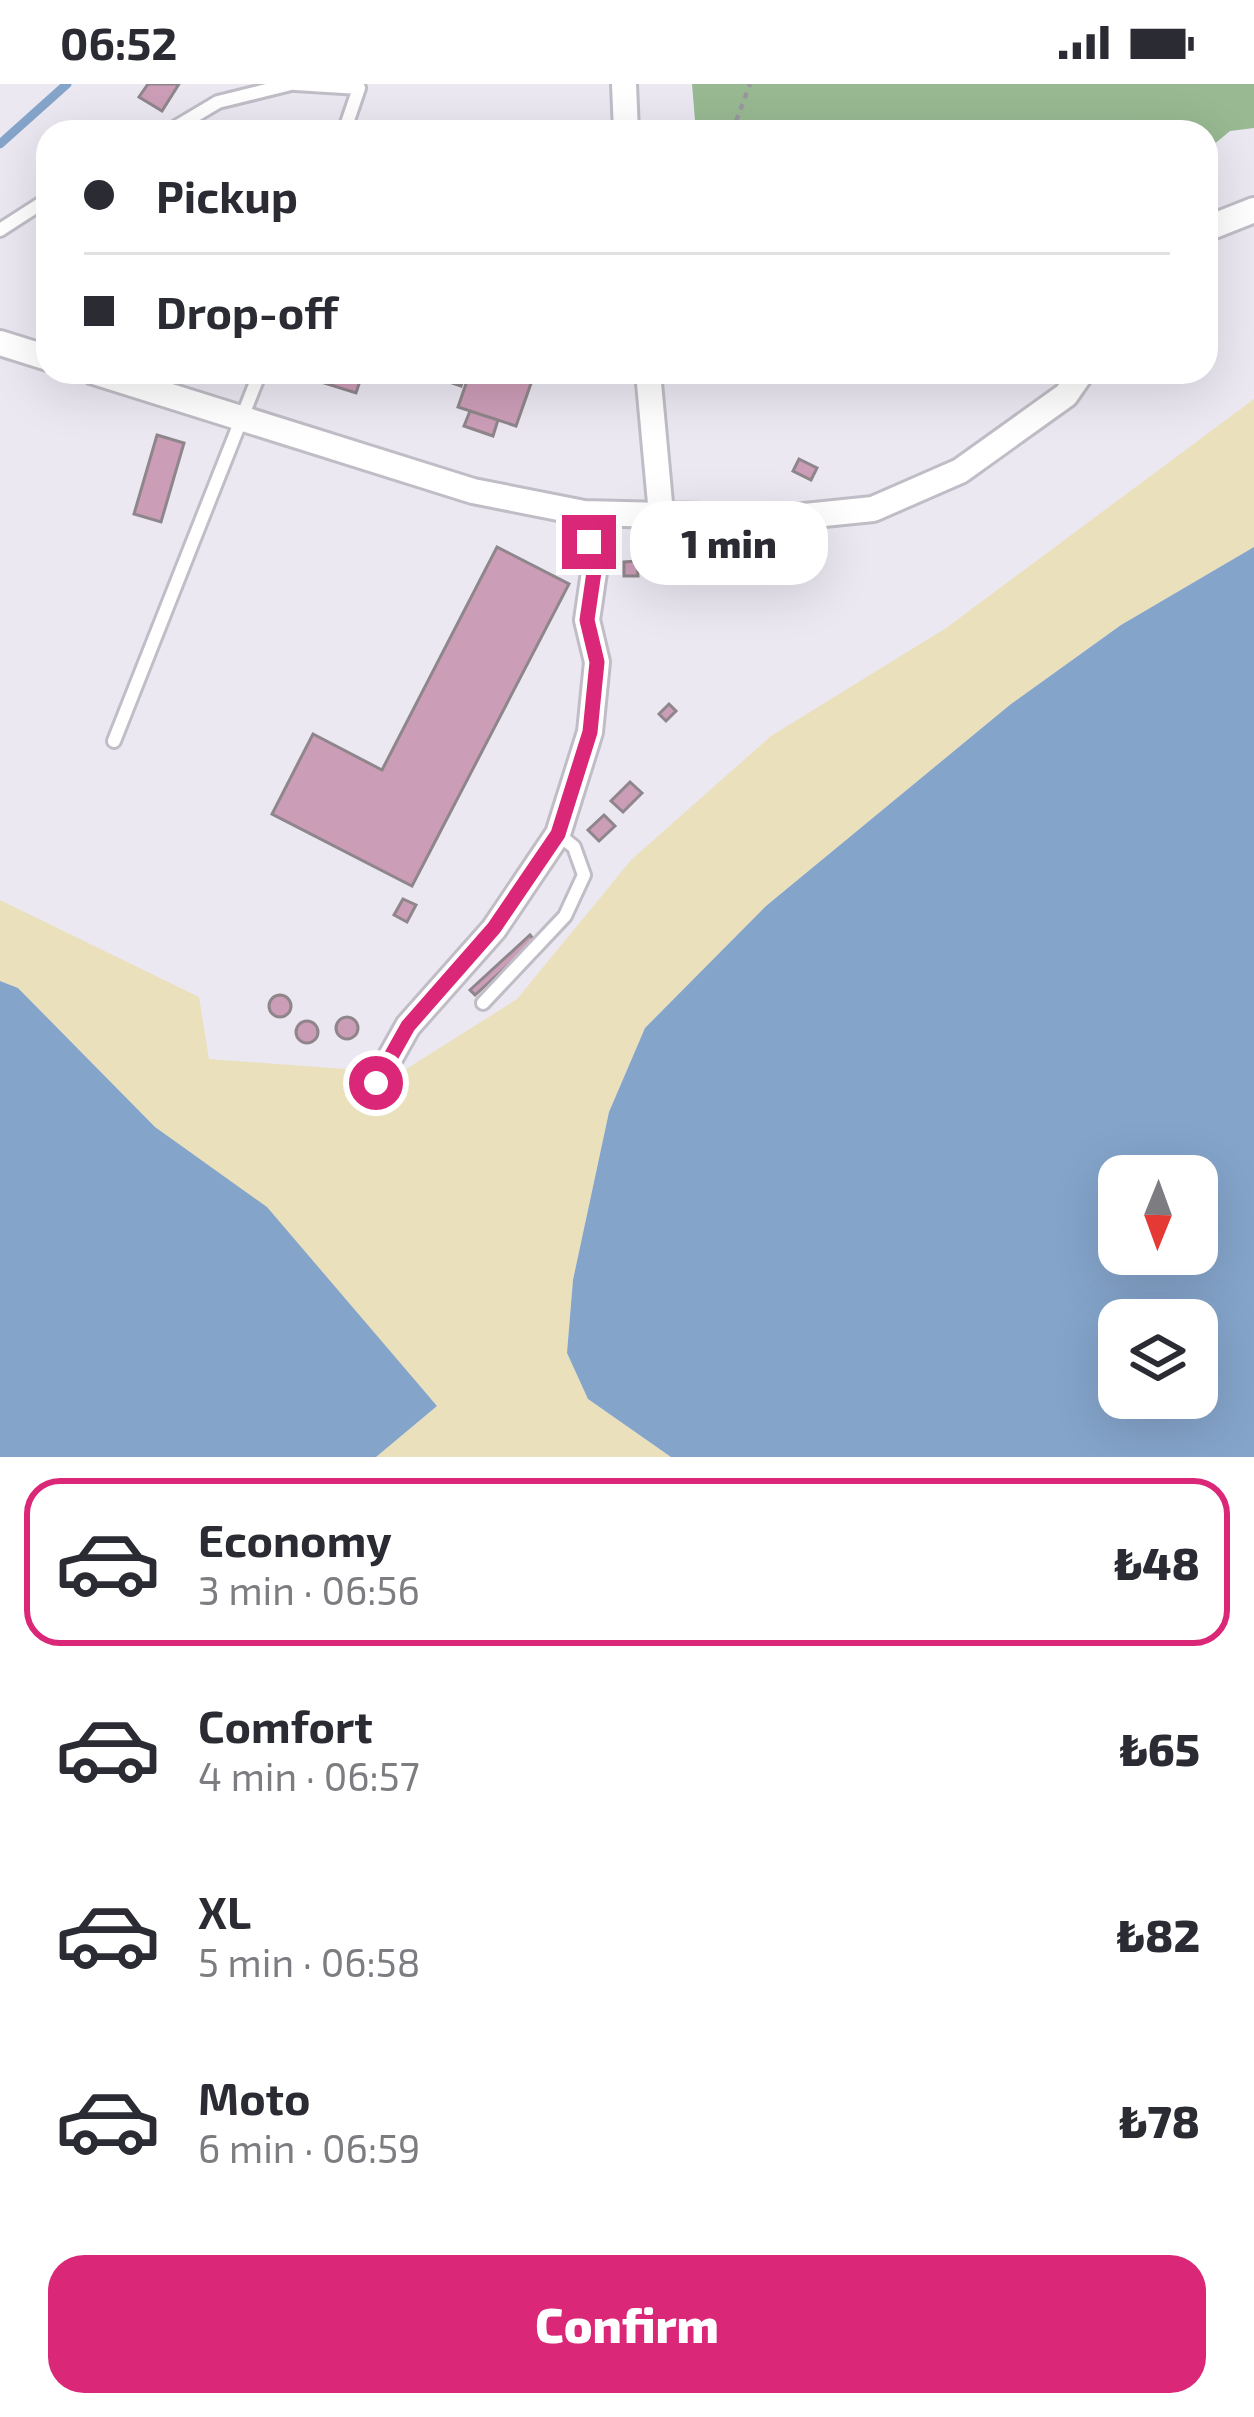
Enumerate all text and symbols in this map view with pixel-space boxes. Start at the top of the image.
text: 06:52 [60,15,178,69]
text: Pickup [156,168,298,222]
text: Drop-off [156,284,338,338]
callout: 1 min [631,500,829,584]
route end [562,515,616,569]
text: 1 min [681,519,777,566]
route start [349,1056,403,1110]
north arrow [1098,1155,1218,1275]
map controls [1098,1155,1218,1419]
button: layers [1098,1299,1218,1419]
icon: car [54,1508,162,1616]
text: Economy [198,1512,392,1566]
text: ₺48 [1114,1535,1200,1589]
text: 3 min · 06:56 [198,1566,420,1613]
icon: car [54,1694,162,1802]
text: Comfort [198,1698,373,1752]
text: ₺65 [1120,1721,1200,1775]
text: 4 min · 06:57 [198,1752,420,1799]
icon: car [54,1880,162,1988]
text: XL [198,1884,251,1938]
text: ₺82 [1117,1907,1200,1961]
text: 5 min · 06:58 [198,1938,420,1985]
icon: car [54,2066,162,2174]
text: Moto [198,2070,311,2124]
text: ₺78 [1119,2093,1200,2147]
text: 6 min · 06:59 [198,2124,420,2171]
button: Confirm [48,2255,1206,2393]

